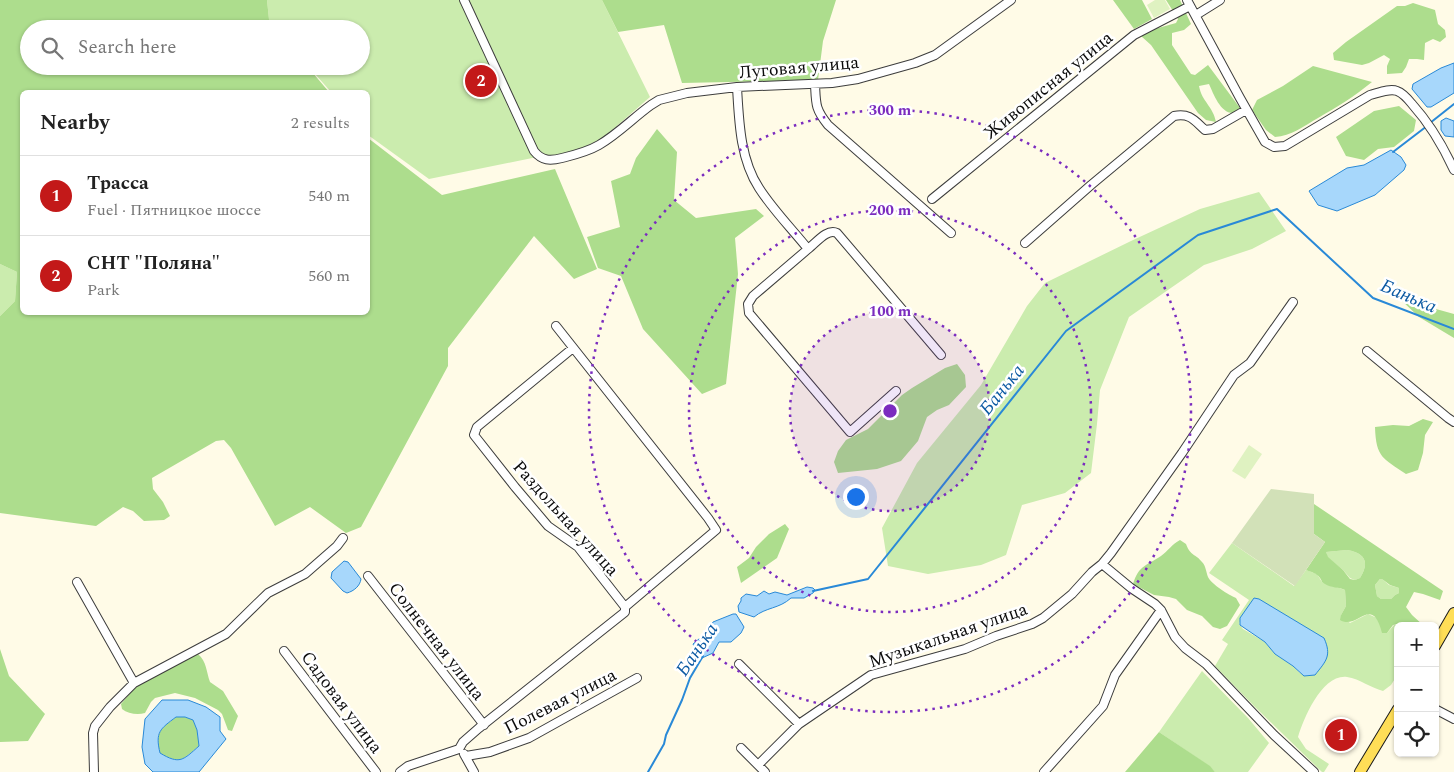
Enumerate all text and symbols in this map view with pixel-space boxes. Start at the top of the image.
search box [20,20,370,75]
street label: Живописная улица [978,25,1119,146]
text: Search here [78,33,177,62]
icon: search [38,34,66,62]
street label: Луговая улица [738,49,860,86]
pin: 2 [465,62,497,100]
text: 300 m [869,99,912,122]
text: Nearby [40,107,110,139]
text: 2 results [291,111,350,135]
text: Трасса [87,169,149,198]
text: 1 [52,184,60,208]
text: 540 m [308,184,350,208]
text: Fuel · Пятницкое шоссе [87,198,261,222]
text: 200 m [869,199,912,222]
text: СНТ "Поляна" [87,249,220,278]
text: 2 [52,264,60,288]
text: 560 m [308,264,350,288]
water label: Банька [1376,272,1442,321]
text: Park [87,278,120,302]
text: 100 m [869,300,912,323]
water label: Банька [972,358,1032,422]
centre of rings [881,402,899,420]
street label: Раздольная улица [506,454,625,583]
your location [843,484,869,510]
street label: Солнечная улица [382,576,492,706]
street label: Музыкальная улица [865,596,1031,675]
water label: Банька [669,617,726,682]
map controls [1394,622,1439,757]
button: + [1394,622,1439,667]
street label: Садовая улица [294,645,389,759]
street label: Полевая улица [499,661,621,741]
button: − [1394,667,1439,712]
button: locate [1394,712,1439,757]
pin: 1 [1325,716,1357,754]

